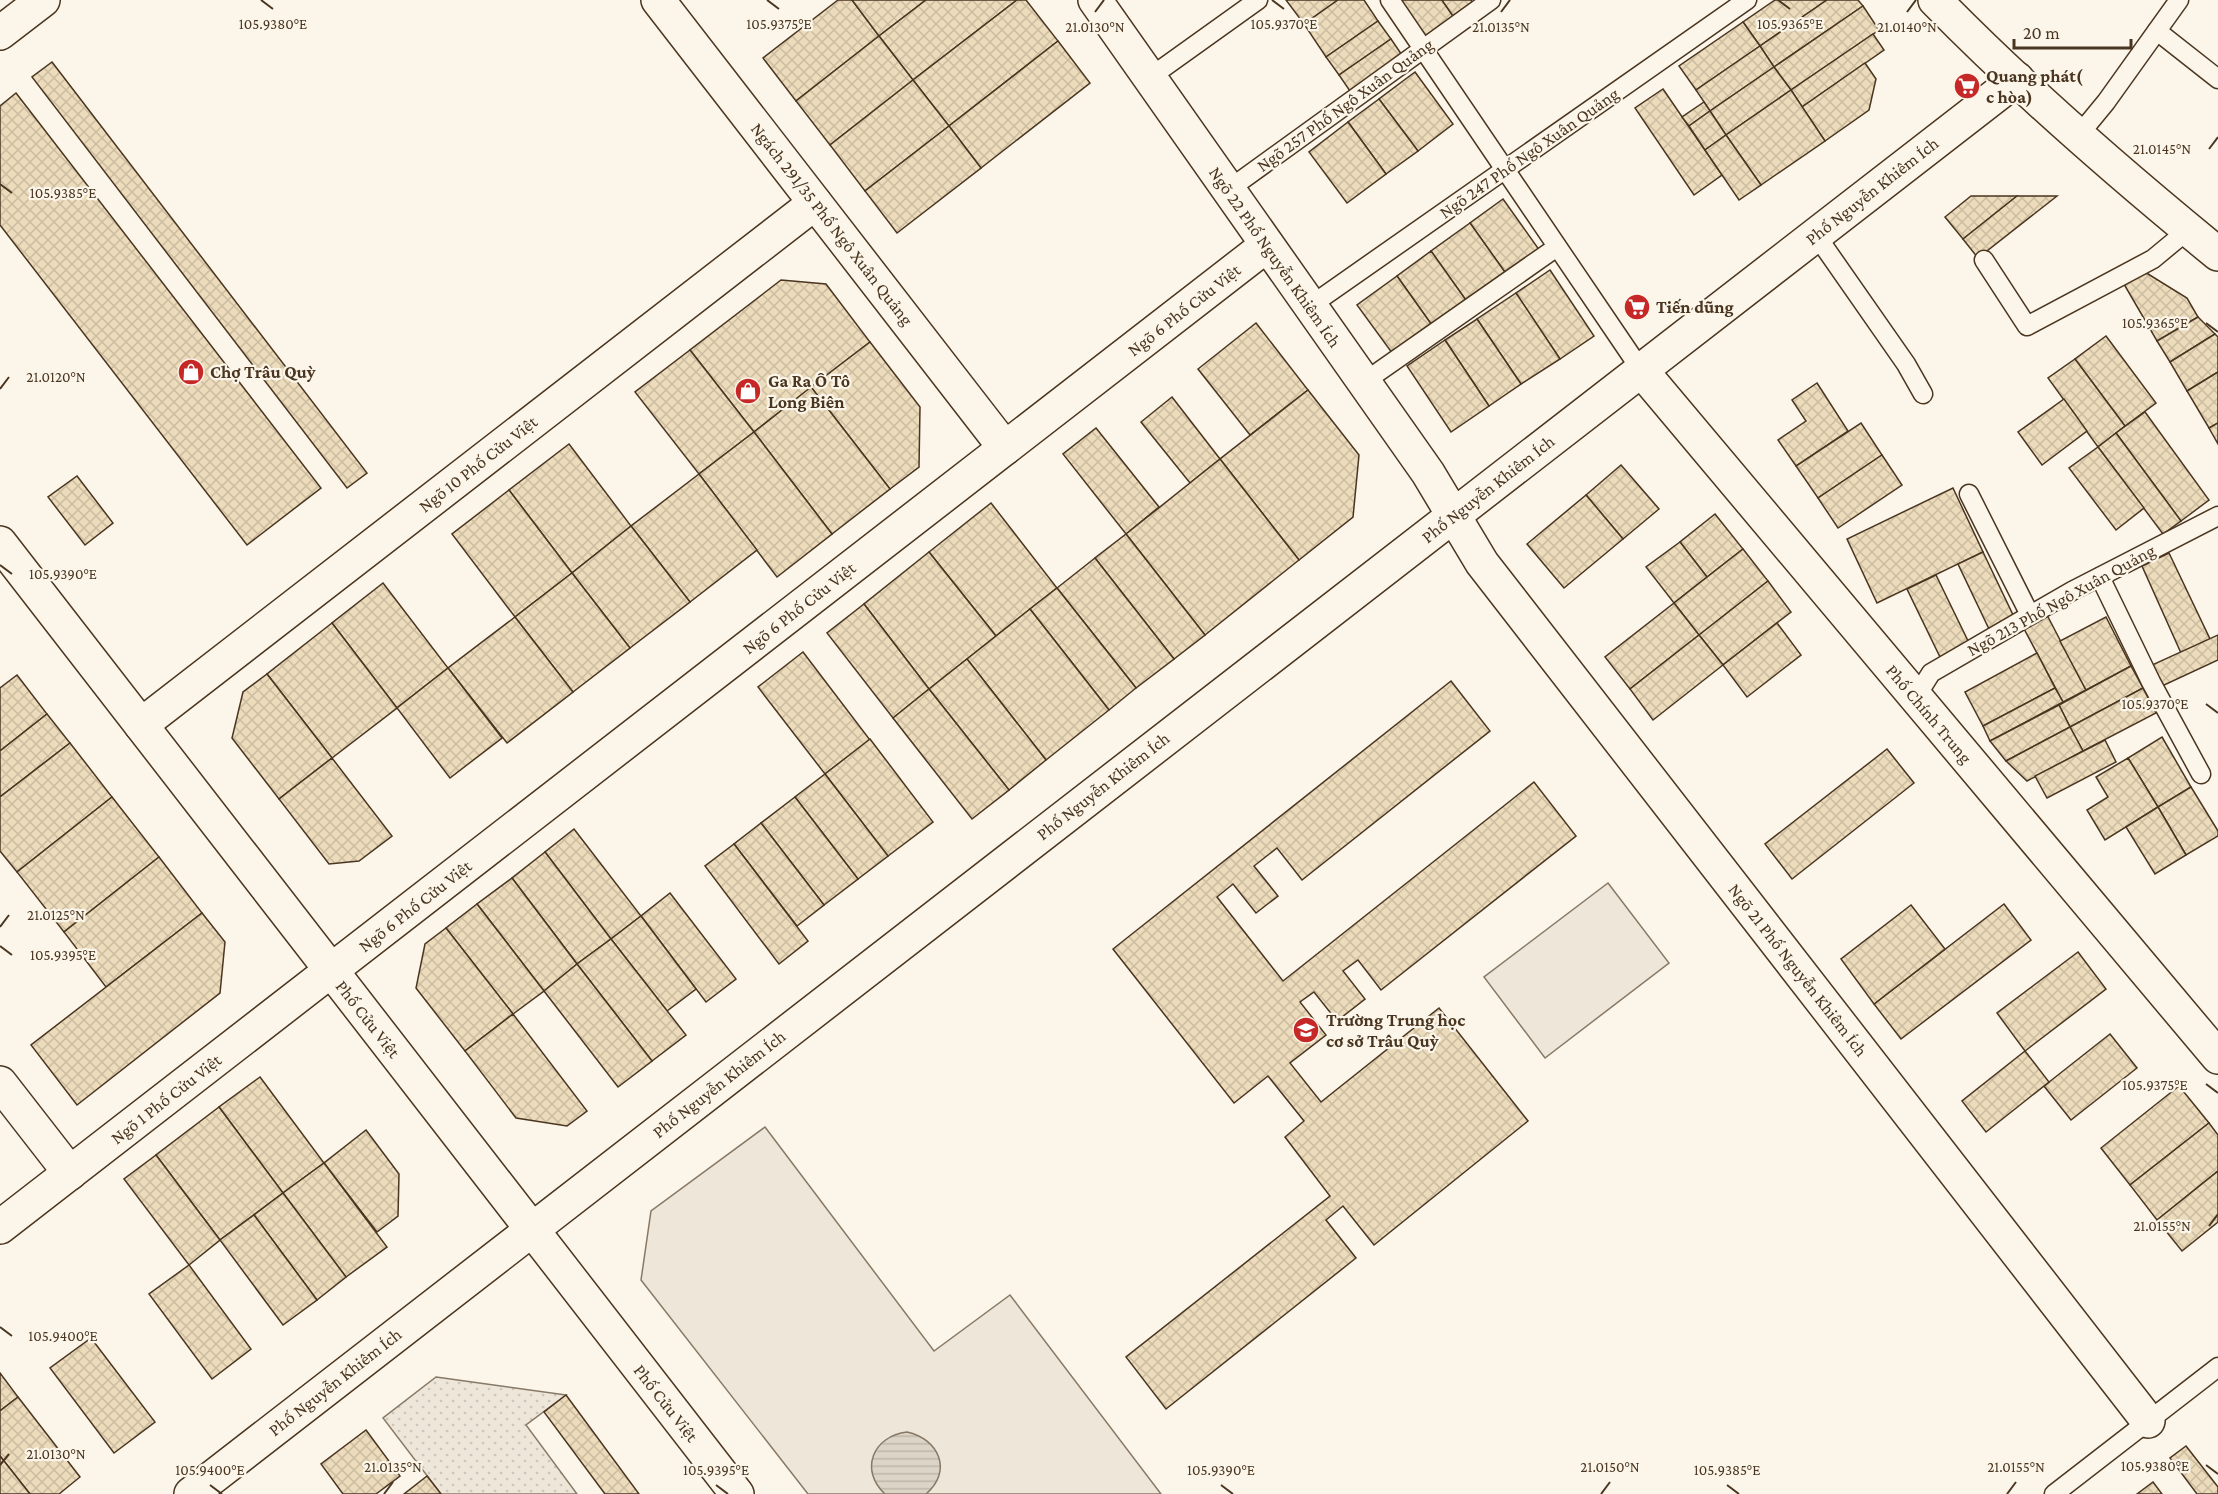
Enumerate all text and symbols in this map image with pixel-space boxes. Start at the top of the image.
scale bar [2014,12,2131,50]
text: 105.9380°E [239,16,307,32]
text: 105.9375°E [746,16,812,32]
text: 105.9370°E [1251,16,1317,32]
text: 105.9365°E [1757,16,1823,32]
text: 21.0130°N [1065,19,1125,35]
text: 21.0135°N [1472,19,1530,35]
text: 21.0140°N [1877,19,1937,35]
text: 20 m [2023,23,2060,43]
street label: Ngõ 257 Phố Ngô Xuân Quảng [1253,34,1437,176]
place label: Quang phát( c hòa) [1986,66,2083,108]
supermarket icon: Quang phát( c hòa) [1952,71,1982,101]
street label: Ngõ 247 Phố Ngô Xuân Quảng [1435,83,1623,223]
street label: Ngách 291/35 Phố Ngô Xuân Quảng [747,119,917,329]
street label: Phố Nguyễn Khiêm Ích [1802,133,1943,249]
text: 21.0145°N [2133,141,2191,157]
street label: Ngõ 22 Phố Nguyễn Khiêm Ích [1205,163,1345,351]
text: 105.9385°E [30,185,96,201]
street label: Ngõ 6 Phố Cửu Việt [1124,259,1245,360]
supermarket icon: Tiến dũng [1622,292,1652,322]
place label: Tiến dũng [1656,297,1734,317]
text: 105.9365°E [2122,315,2188,331]
shop icon: Chợ Trâu Quỳ [176,357,206,387]
place label: Chợ Trâu Quỳ [210,362,316,382]
text: 21.0120°N [26,369,86,385]
place label: Ga Ra Ô Tô Long Biên [768,371,850,412]
shop icon: Ga Ra Ô Tô Long Biên [733,376,763,406]
street label: Ngõ 10 Phố Cửu Việt [415,411,542,516]
street label: Phố Nguyễn Khiêm Ích [1418,431,1559,547]
street label: Ngõ 213 Phố Ngô Xuân Quảng [1964,540,2159,660]
street label: Ngõ 6 Phố Cửu Việt [739,557,860,658]
text: 105.9390°E [29,566,97,582]
street label: Phố Chính Trung [1882,661,1976,768]
text: 105.9370°E [2122,696,2188,712]
street label: Phố Nguyễn Khiêm Ích [1033,728,1174,844]
street label: Ngõ 6 Phố Cửu Việt [355,855,476,956]
street label: Ngõ 21 Phố Nguyễn Khiêm Ích [1724,880,1872,1061]
text: 21.0125°N [27,907,85,923]
text: 105.9395°E [30,947,96,963]
street label: Phố Cửu Việt [332,976,405,1062]
place label: Trường Trung học cơ sở Trâu Quỳ [1326,1010,1465,1051]
school or university icon: Trường Trung học cơ sở Trâu Quỳ [1291,1015,1321,1045]
street label: Phố Nguyễn Khiêm Ích [649,1026,790,1142]
street label: Ngõ 1 Phố Cửu Việt [107,1049,226,1148]
text: 105.9375°E [2122,1077,2188,1093]
text: 21.0155°N [2133,1218,2191,1234]
street label: Phố Nguyễn Khiêm Ích [265,1324,406,1440]
text: 105.9400°E [28,1328,98,1344]
street label: Phố Cửu Việt [630,1360,703,1446]
text: 21.0130°N [26,1446,86,1462]
text: 105.9380°E [2121,1458,2189,1474]
text: 21.0135°N [364,1459,422,1475]
text: 21.0150°N [1580,1459,1640,1475]
text: 21.0155°N [1987,1459,2045,1475]
text: 105.9400°E [175,1462,245,1478]
text: 105.9395°E [683,1462,749,1478]
text: 105.9390°E [1187,1462,1255,1478]
text: 105.9385°E [1694,1462,1760,1478]

